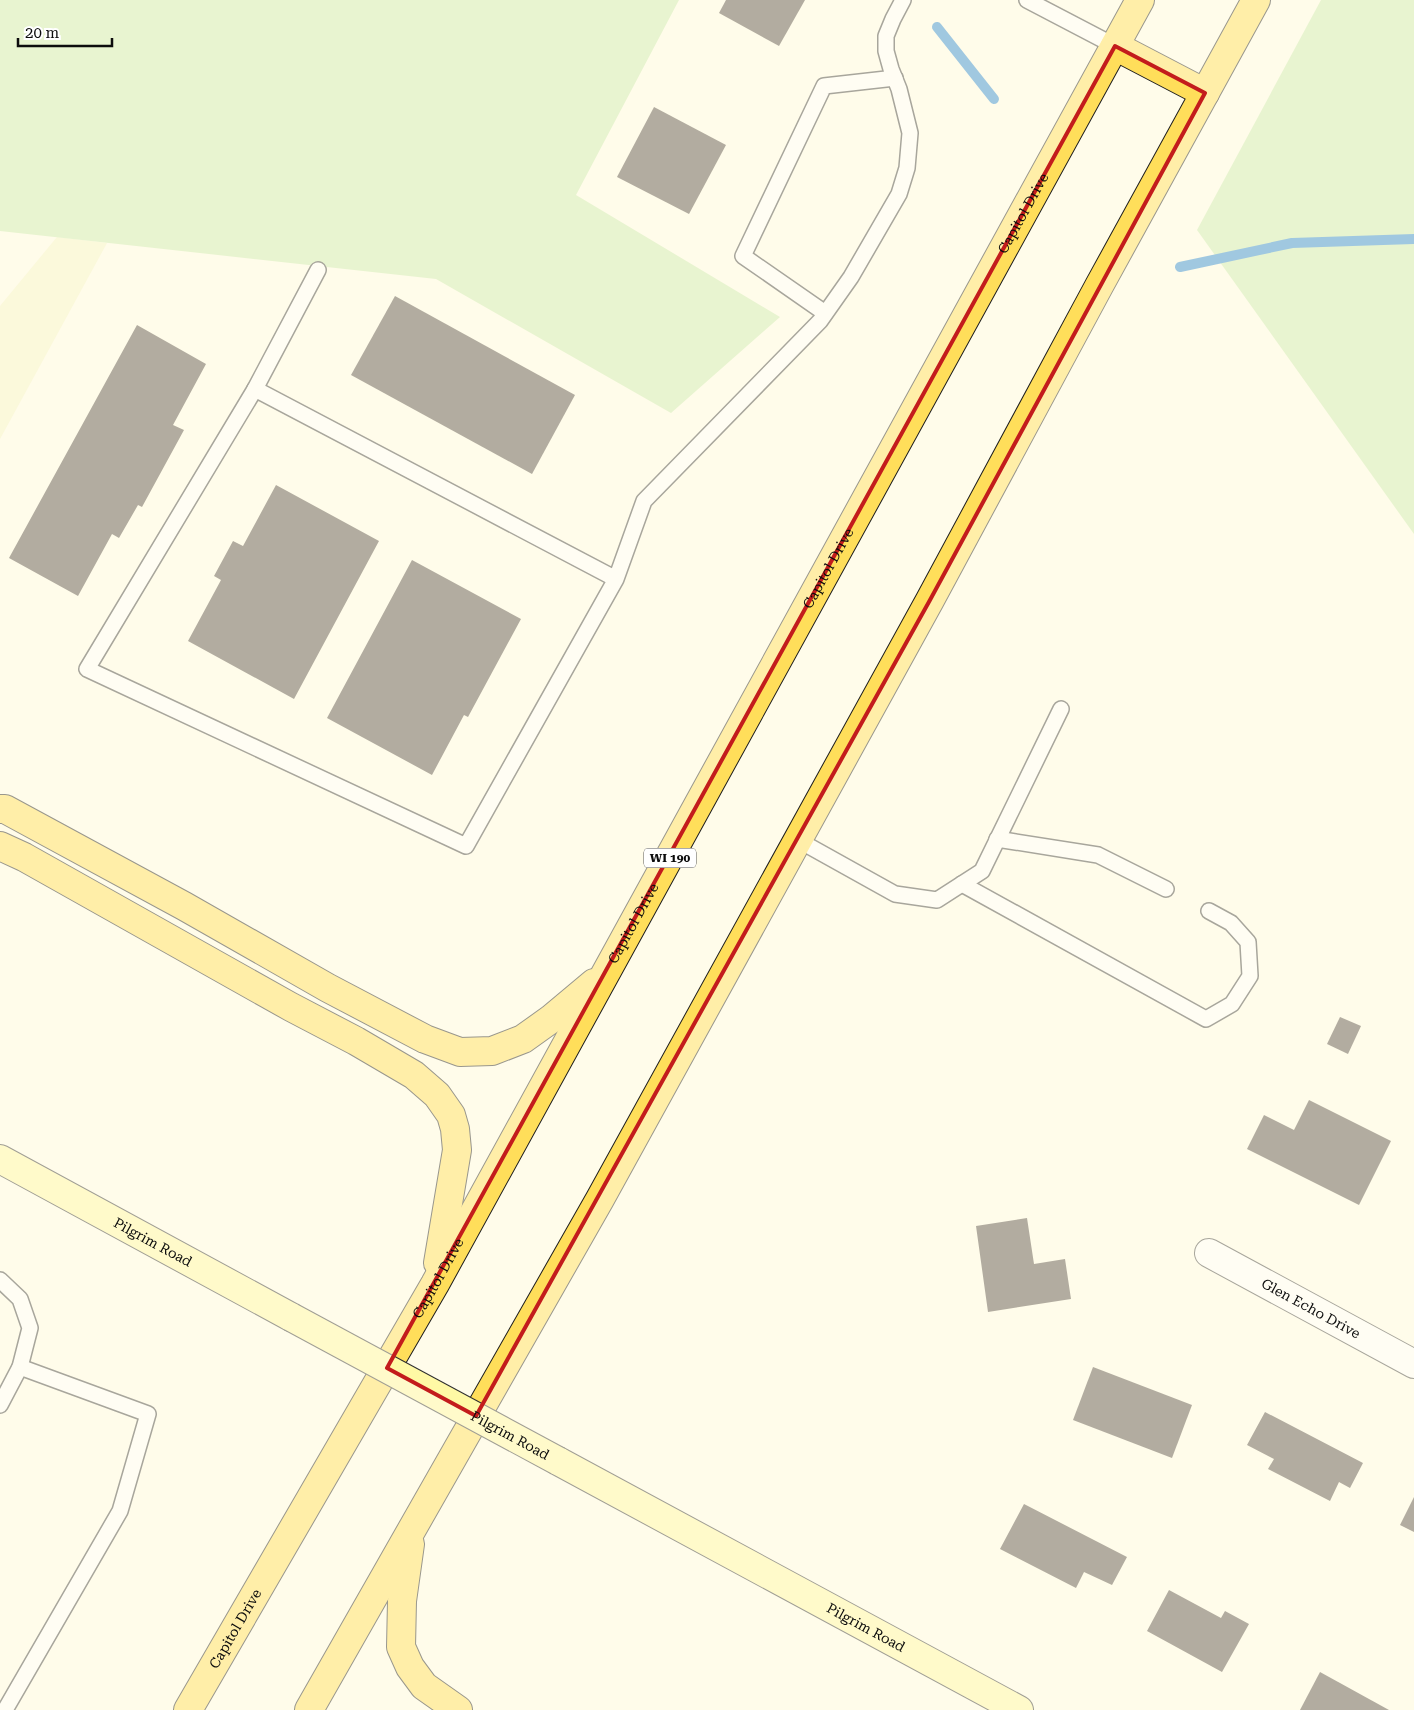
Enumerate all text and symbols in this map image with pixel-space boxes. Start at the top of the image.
scale bar [18,15,111,47]
text: 20 m [25,24,60,42]
street label: Capitol Drive [994,170,1052,256]
street label: Capitol Drive [799,525,857,611]
road number: WI 190 [644,848,696,868]
street label: Capitol Drive [605,880,662,966]
street label: Pilgrim Road [111,1214,195,1270]
street label: Capitol Drive [409,1235,467,1321]
street label: Glen Echo Drive [1259,1275,1363,1342]
street label: Pilgrim Road [468,1408,552,1463]
street label: Capitol Drive [206,1586,265,1671]
street label: Pilgrim Road [824,1600,908,1655]

